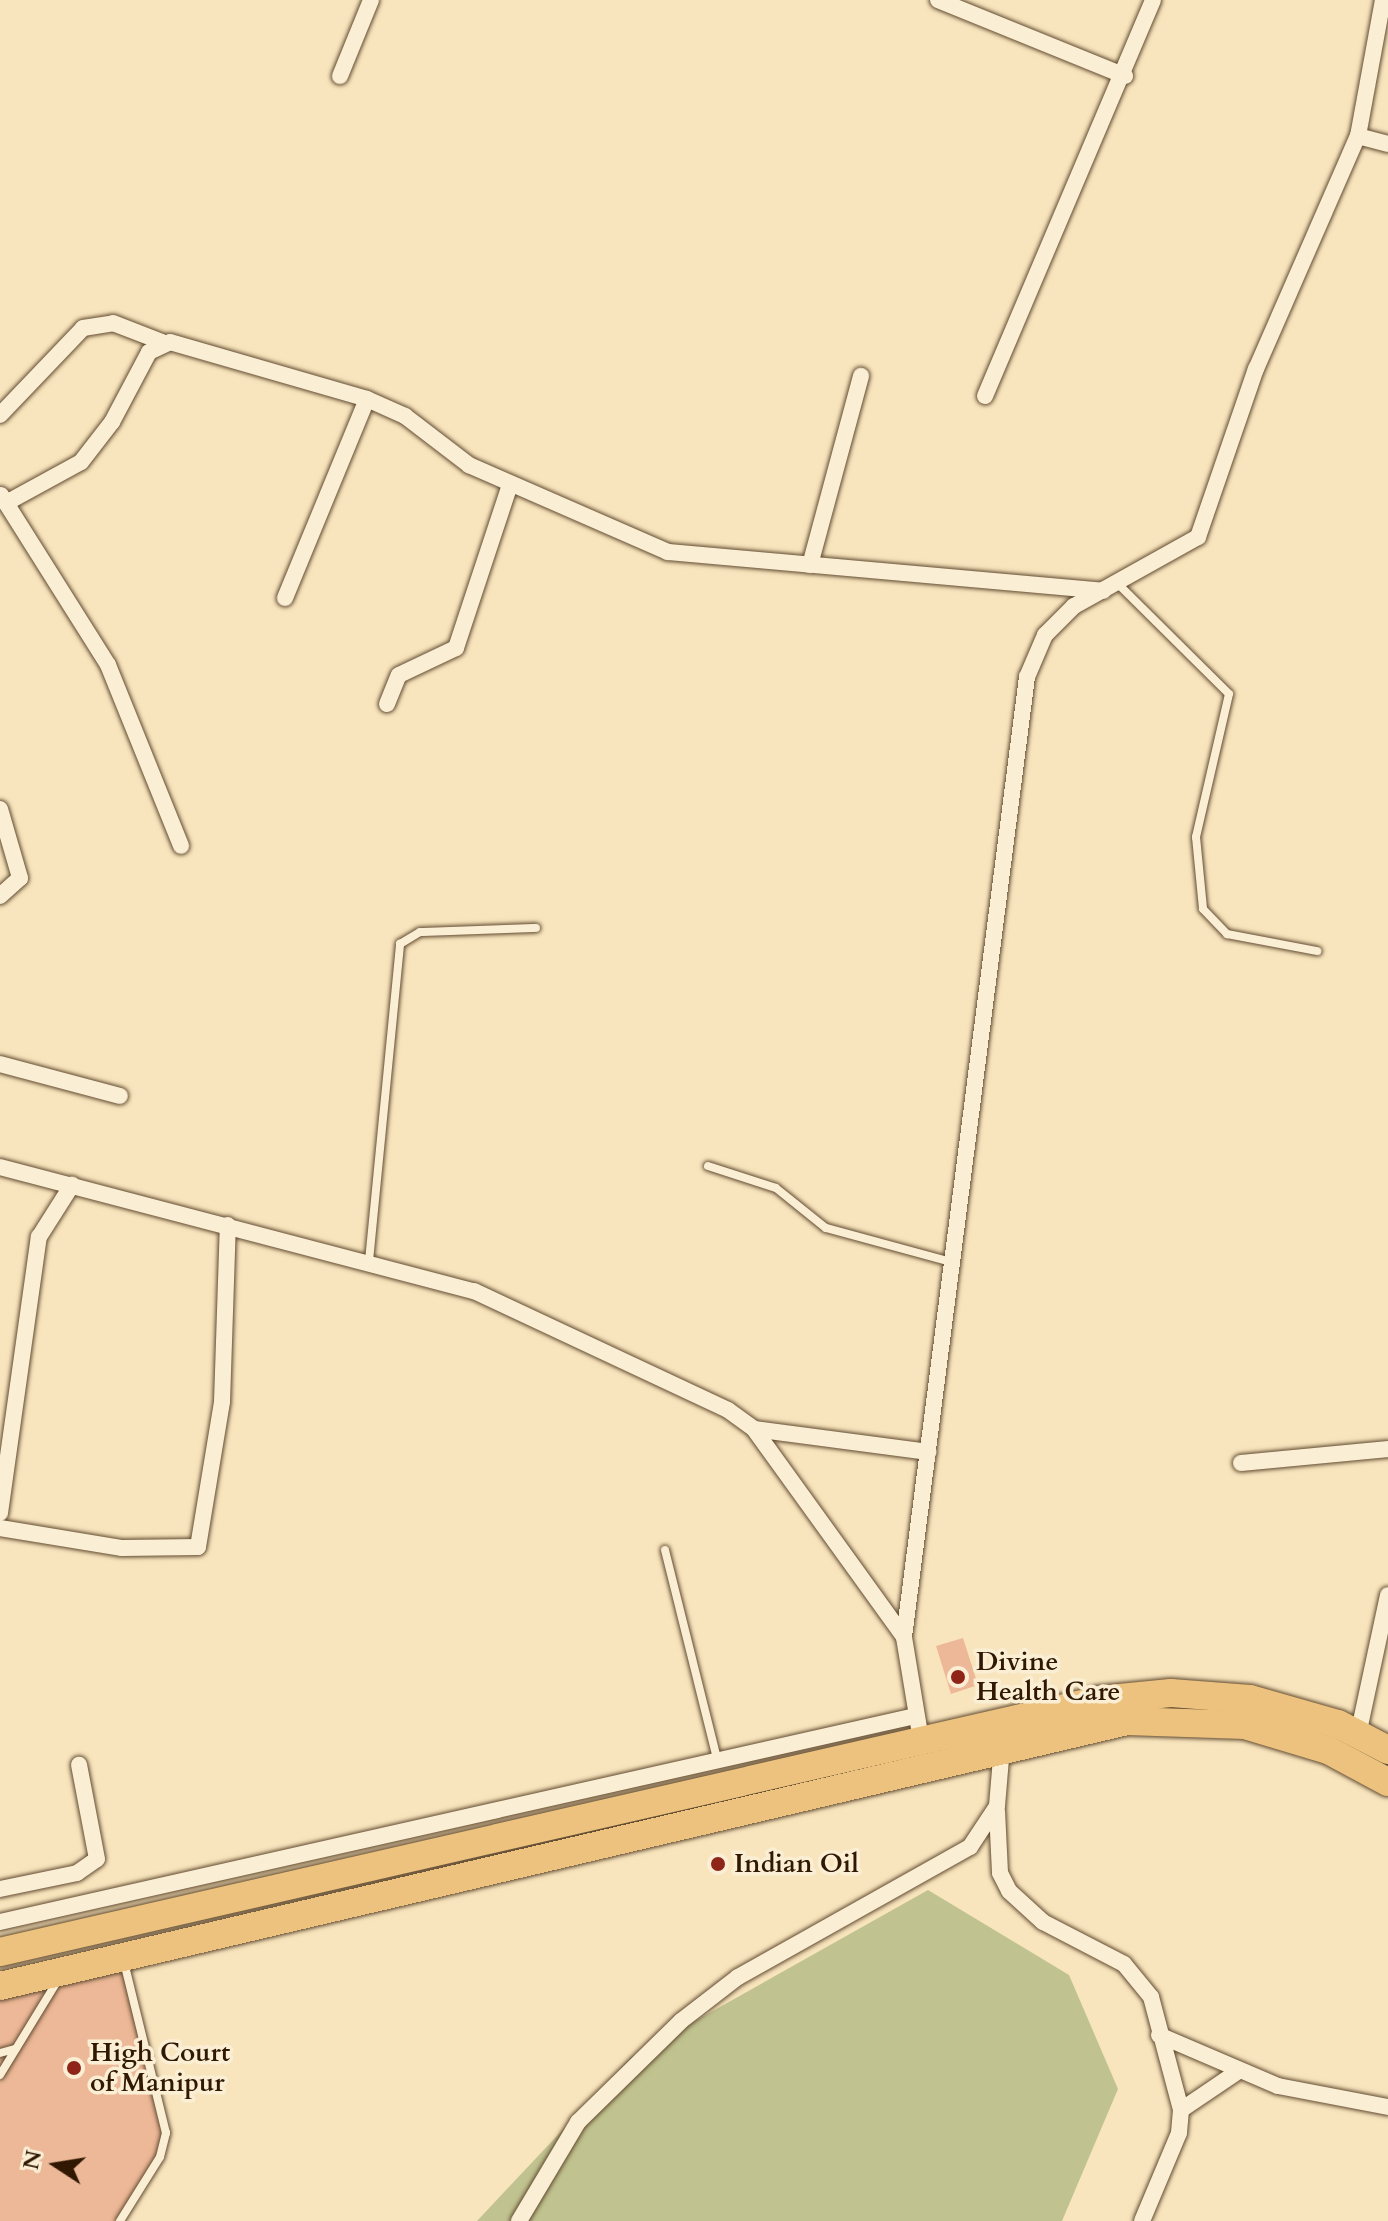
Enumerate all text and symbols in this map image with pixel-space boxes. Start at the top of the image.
place label: Divine Health Care [976,1646,1120,1708]
marker: Divine Health Care [947,1666,969,1688]
place label: Indian Oil [734,1848,859,1880]
marker: Indian Oil [709,1855,727,1873]
place label: High Court of Manipur [90,2037,230,2098]
marker: High Court of Manipur [65,2059,83,2077]
north arrow [16,2125,96,2205]
text: N [16,2148,49,2172]

